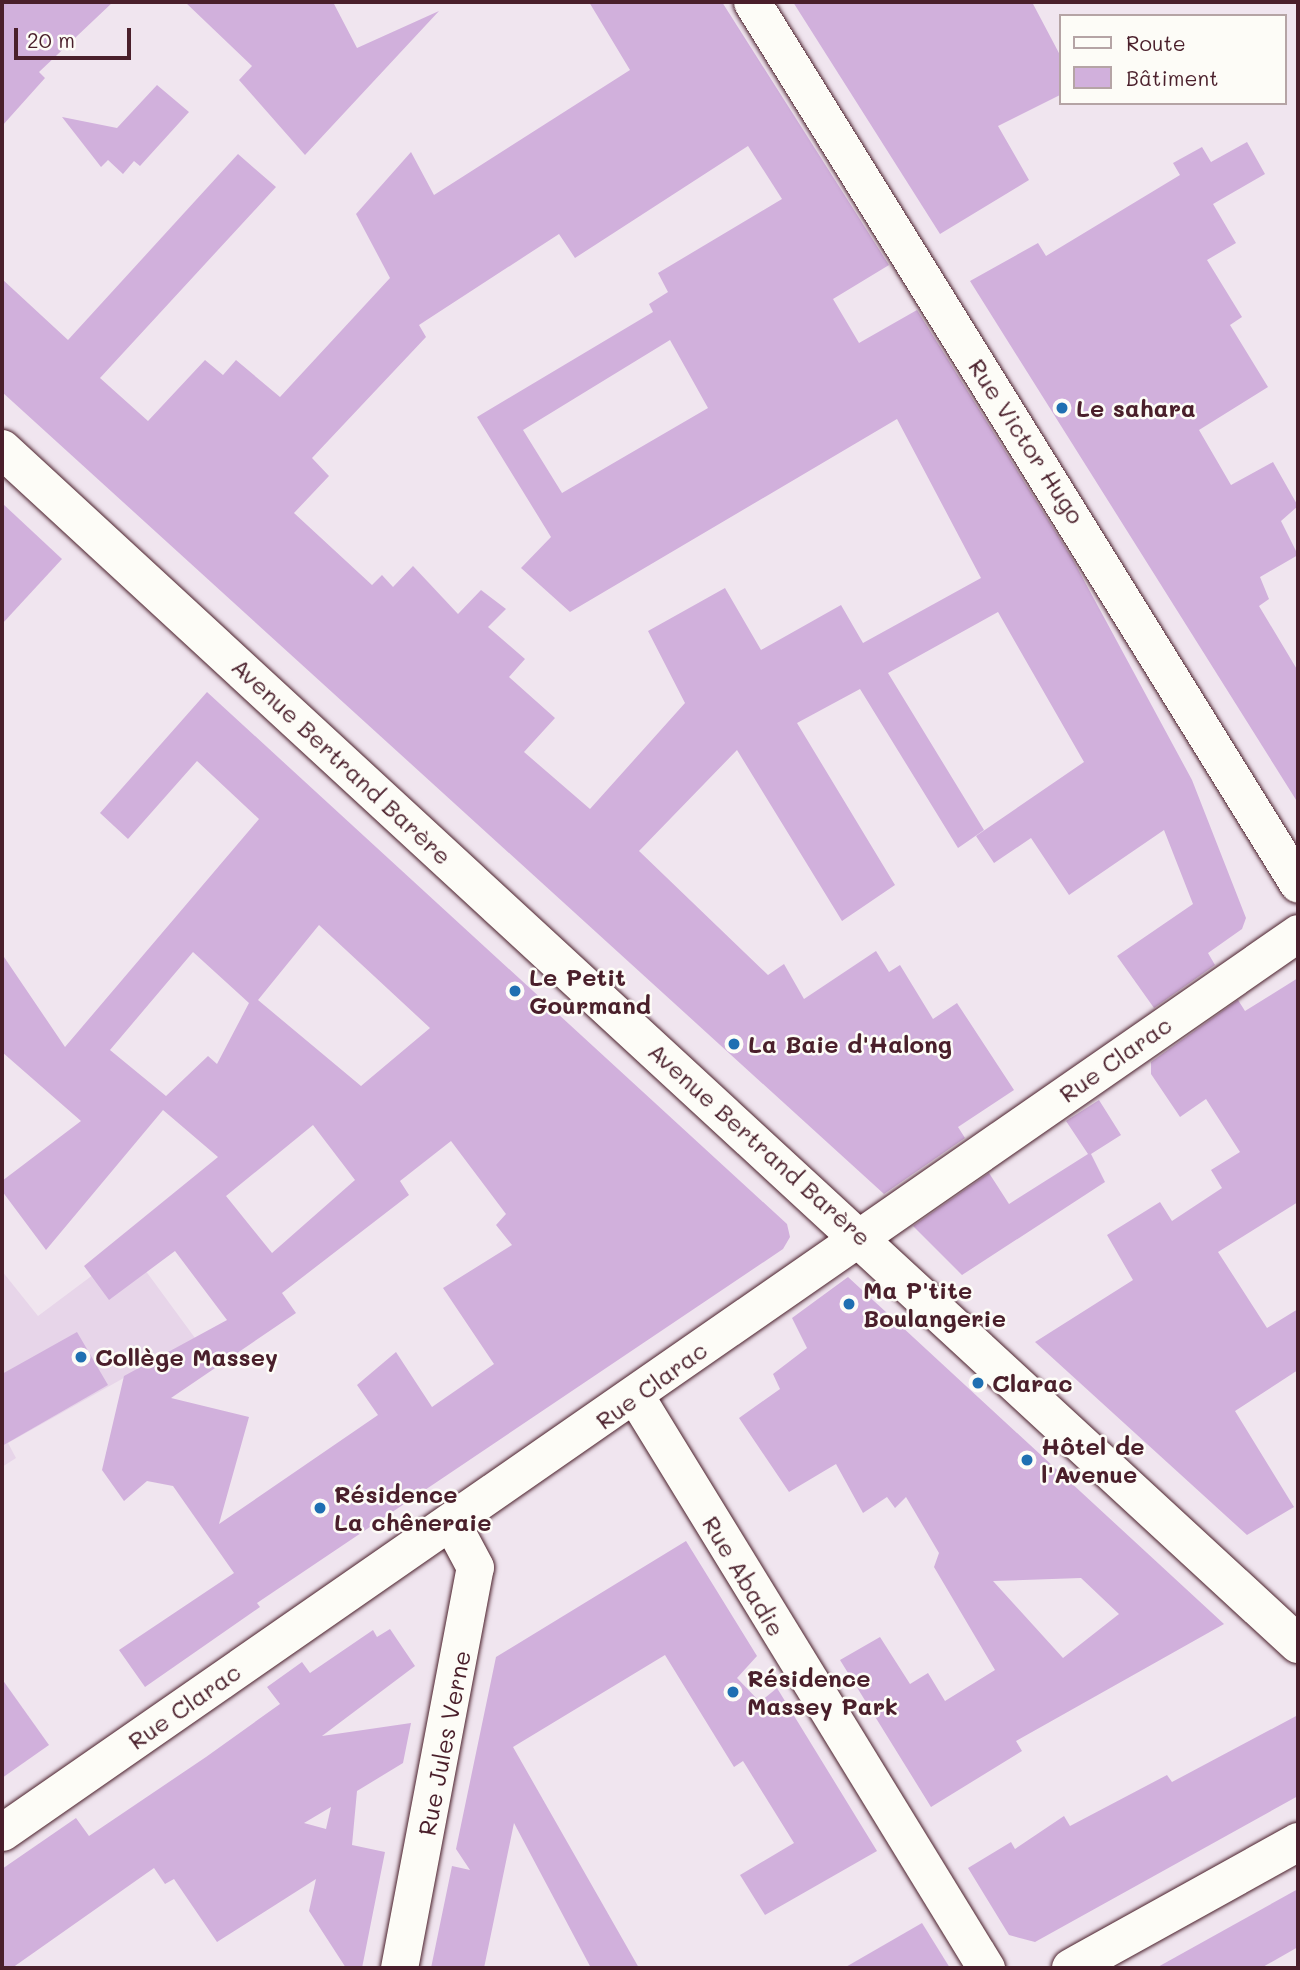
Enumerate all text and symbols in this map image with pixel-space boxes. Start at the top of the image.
scale bar [18,14,135,58]
legend [1058,14,1286,105]
text: 20 m [27,26,75,53]
text: Route [1126,29,1186,56]
text: Bâtiment [1126,64,1218,91]
street label: Rue Victor Hugo [963,353,1091,529]
place label: Le sahara [1076,394,1196,422]
marker: Le sahara [1054,400,1070,416]
street label: Avenue Bertrand Barère [226,652,458,870]
place label: Le Petit Gourmand [529,963,651,1019]
marker: Le Petit Gourmand [507,983,523,999]
street label: Rue Clarac [1053,1010,1177,1108]
place label: La Baie d'Halong [748,1030,952,1058]
street label: Avenue Bertrand Barère [643,1036,877,1252]
marker: La Baie d'Halong [726,1036,742,1052]
place label: Ma P'tite Boulangerie [863,1276,1006,1332]
marker: Ma P'tite Boulangerie [841,1296,857,1312]
street label: Rue Clarac [590,1335,712,1435]
place label: Collège Massey [95,1343,278,1371]
marker: Collège Massey [73,1349,89,1365]
place label: Clarac [992,1369,1073,1397]
marker: Clarac [970,1375,986,1391]
place label: Hôtel de l'Avenue [1041,1432,1144,1488]
marker: Hôtel de l'Avenue [1019,1452,1035,1468]
place label: Résidence La chêneraie [334,1480,492,1536]
marker: Résidence La chêneraie [312,1500,328,1516]
street label: Rue Abadie [697,1511,791,1641]
street label: Rue Jules Verne [412,1648,476,1838]
street label: Rue Clarac [122,1657,246,1755]
place label: Résidence Massey Park [747,1664,898,1720]
marker: Résidence Massey Park [725,1684,741,1700]

